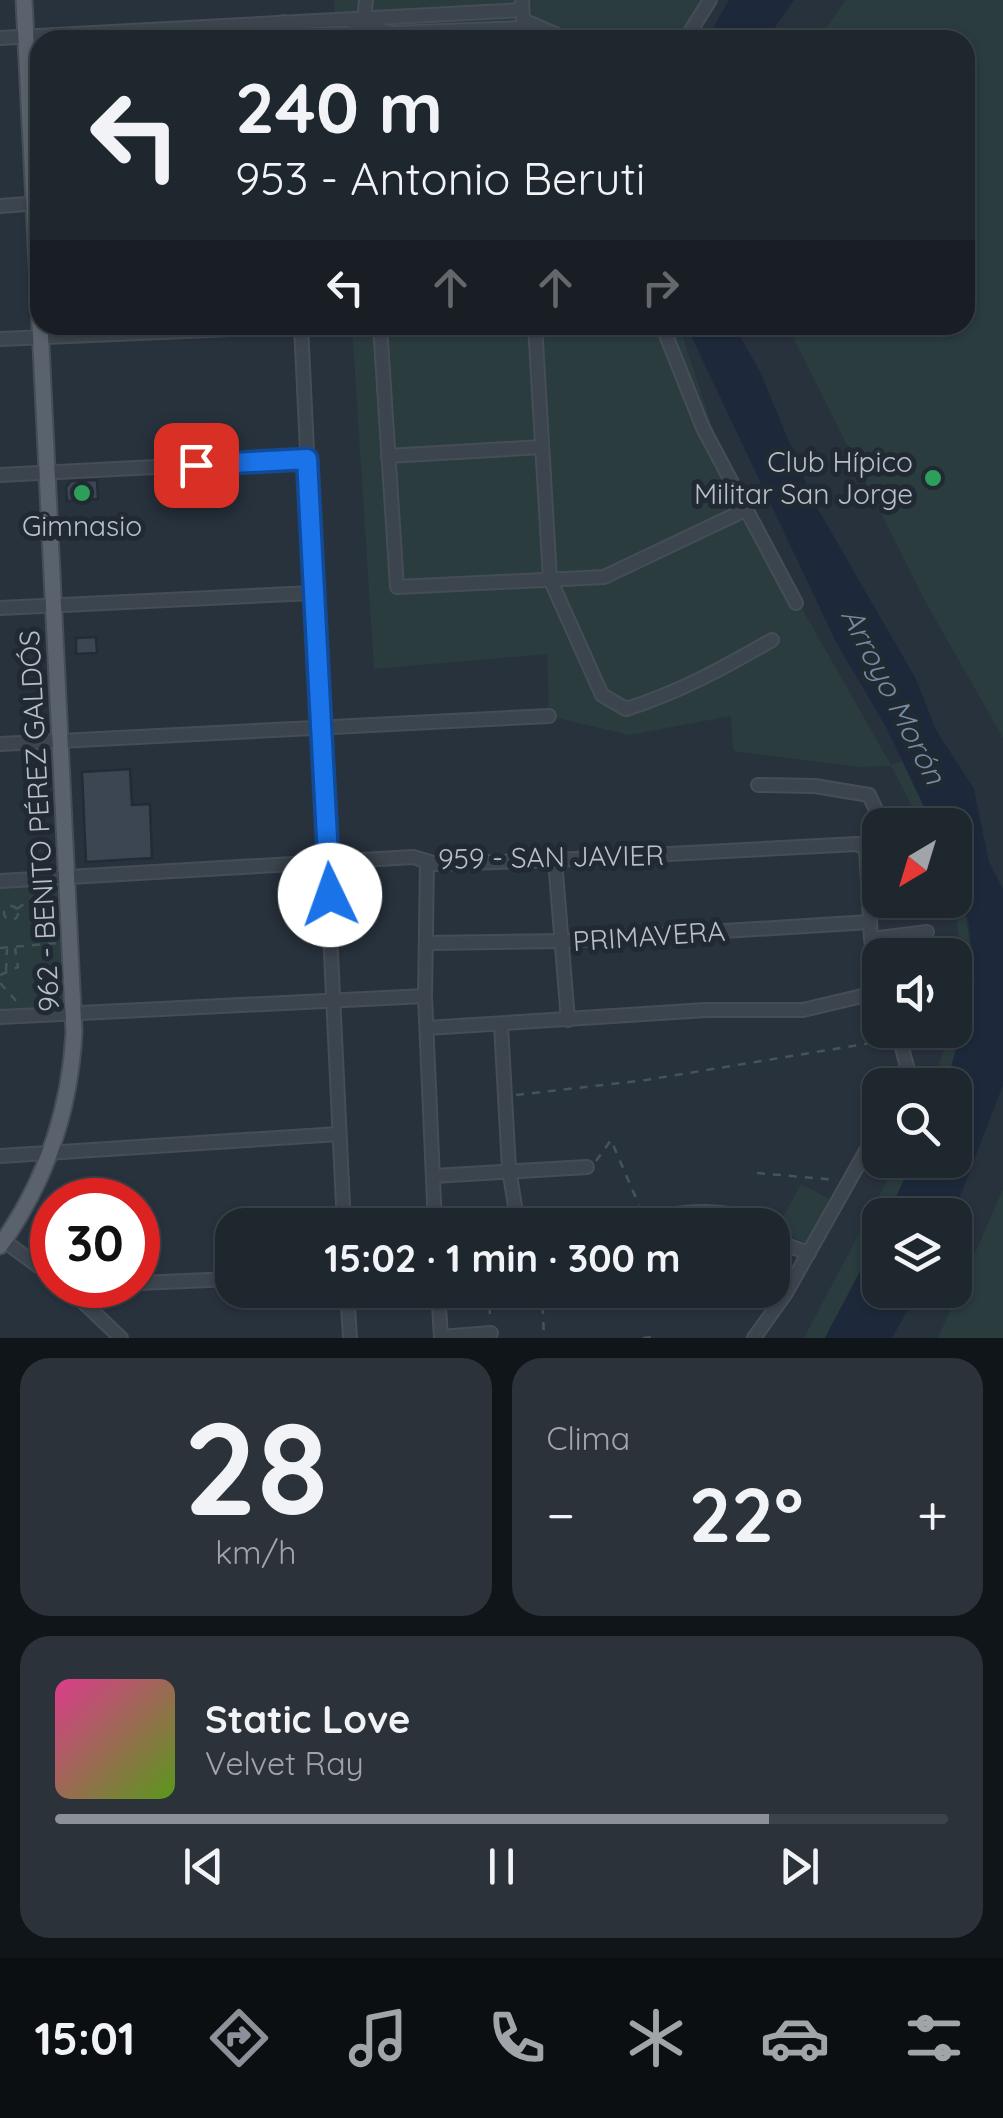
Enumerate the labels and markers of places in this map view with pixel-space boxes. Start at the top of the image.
pin [154,423,239,508]
place label: Club Hípico Militar San Jorge [694,444,913,511]
marker: Club Hípico Militar San Jorge [922,467,944,489]
marker: Gimnasio [71,482,93,504]
place label: Gimnasio [22,508,142,543]

